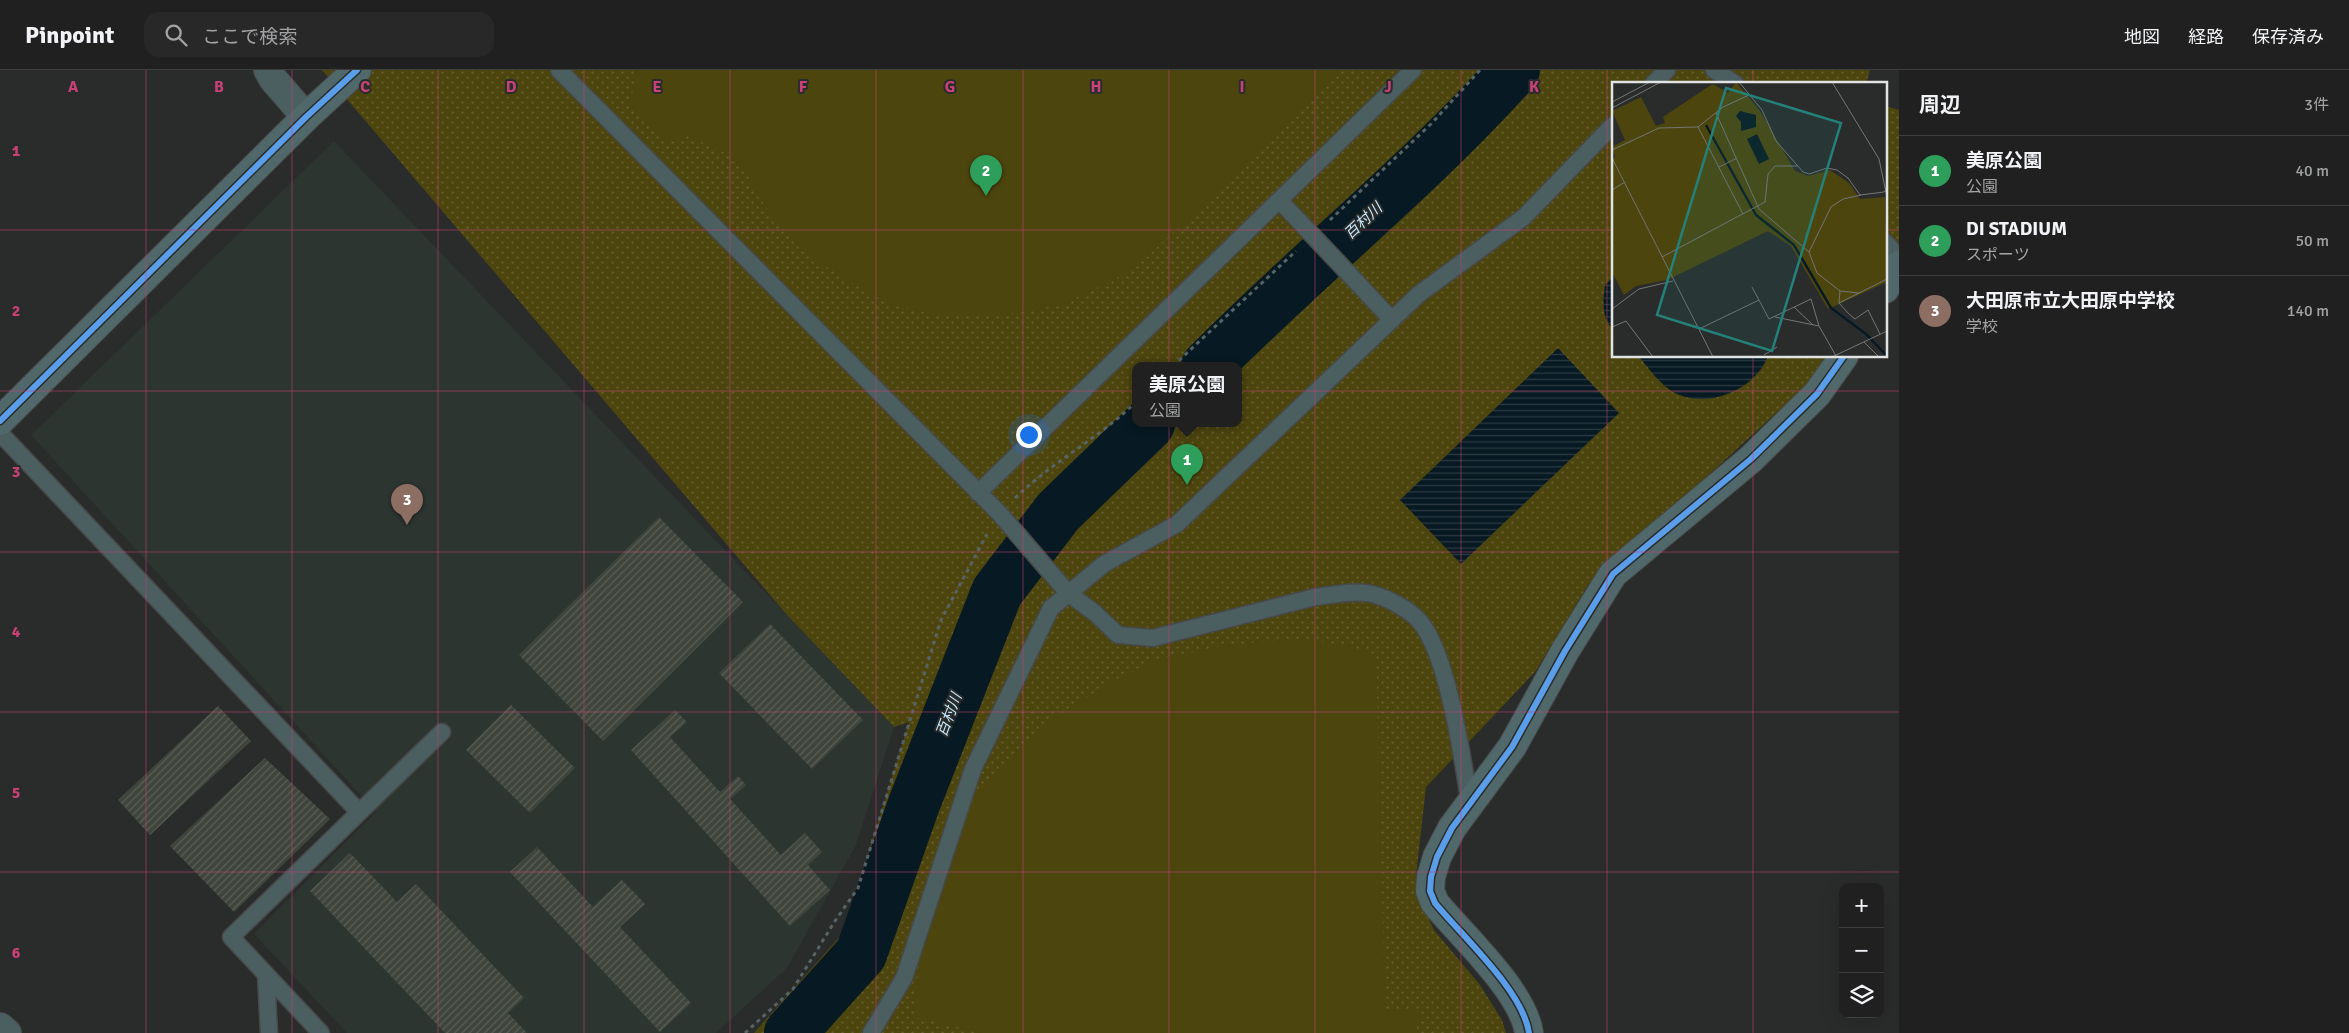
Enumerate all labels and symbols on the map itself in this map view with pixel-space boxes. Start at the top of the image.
text: A [68,77,79,97]
text: B [214,77,224,97]
text: C [360,77,370,97]
text: D [506,77,517,97]
text: E [652,77,662,97]
text: F [799,77,808,97]
text: G [945,77,955,97]
text: H [1091,77,1101,97]
text: I [1239,77,1245,97]
text: J [1384,77,1392,97]
text: K [1529,77,1539,97]
inset map [1612,82,1886,358]
text: 1 [12,141,21,161]
pin: 2 [970,155,1002,196]
water label: 百村川 [1340,198,1387,243]
text: 2 [12,301,20,321]
your location [1016,422,1042,448]
pin: 1 [1171,444,1203,485]
text: 3 [12,462,20,482]
pin: 3 [391,484,423,525]
text: 4 [12,622,21,642]
water label: 百村川 [933,689,966,739]
text: 5 [12,783,20,803]
text: 6 [12,943,21,963]

